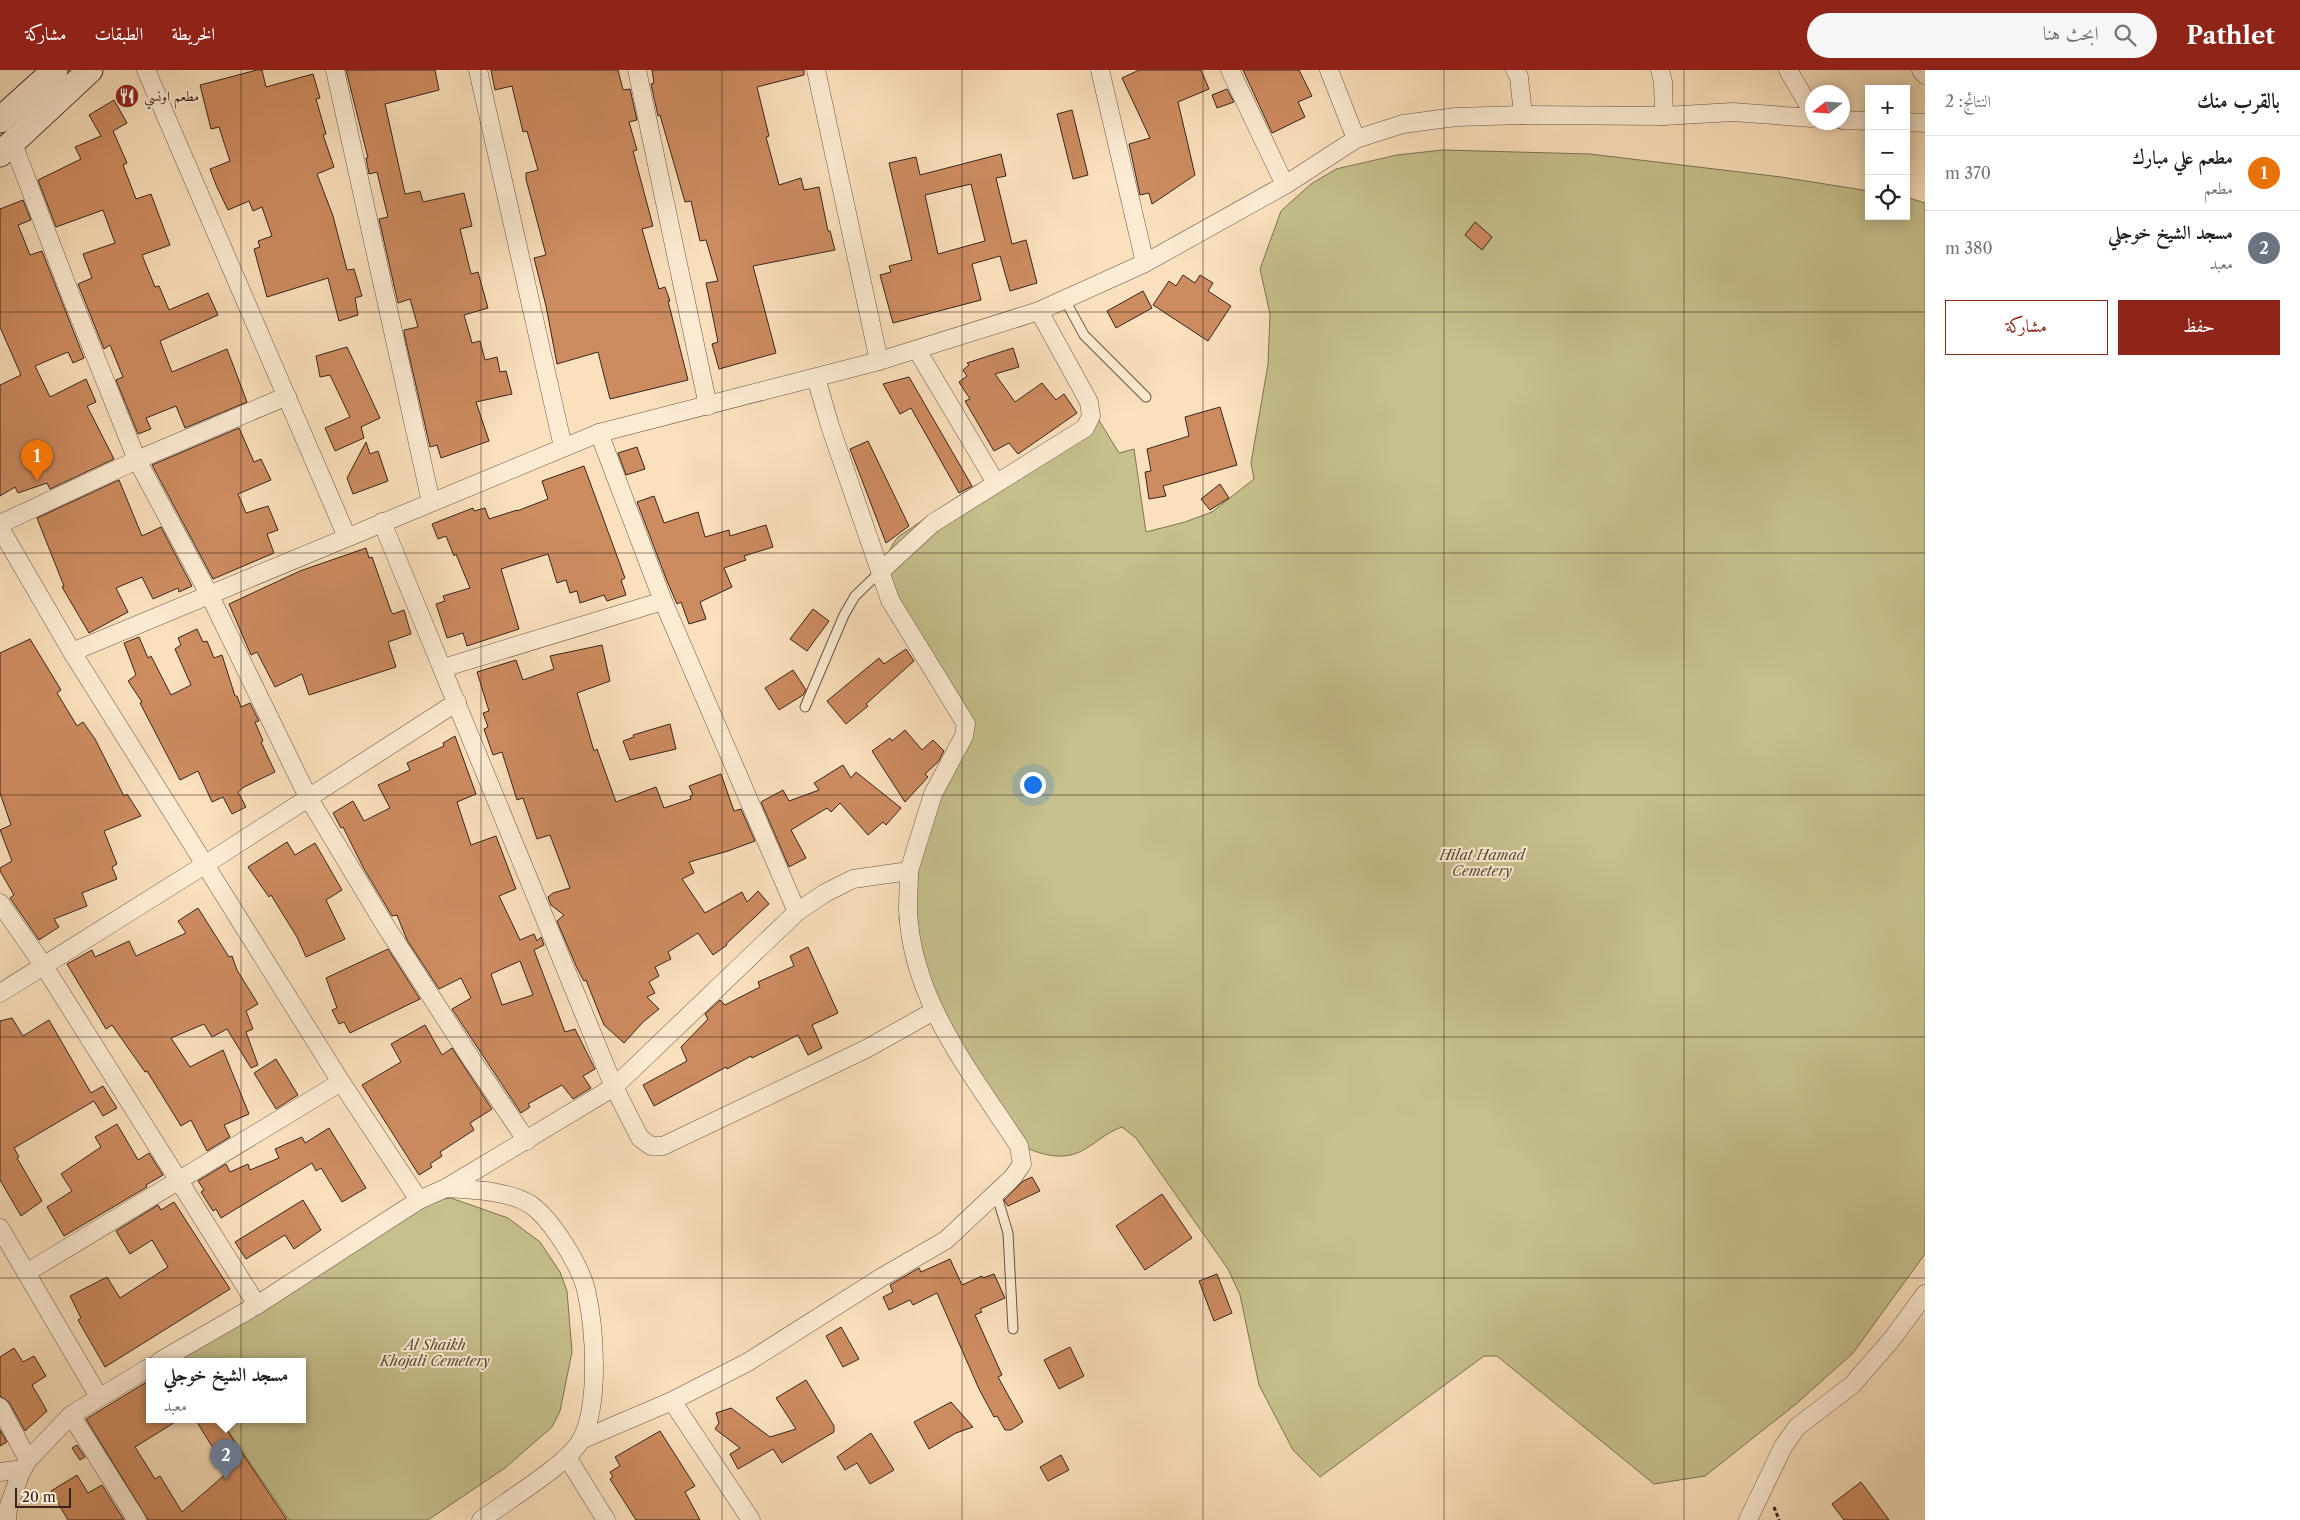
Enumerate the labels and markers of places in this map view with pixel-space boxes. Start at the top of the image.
restaurant icon: مطعم اونسي [114,83,140,109]
place label: مطعم اونسي [144,87,199,110]
pin: 1 [21,440,53,481]
pin: 2 [210,1439,242,1480]

